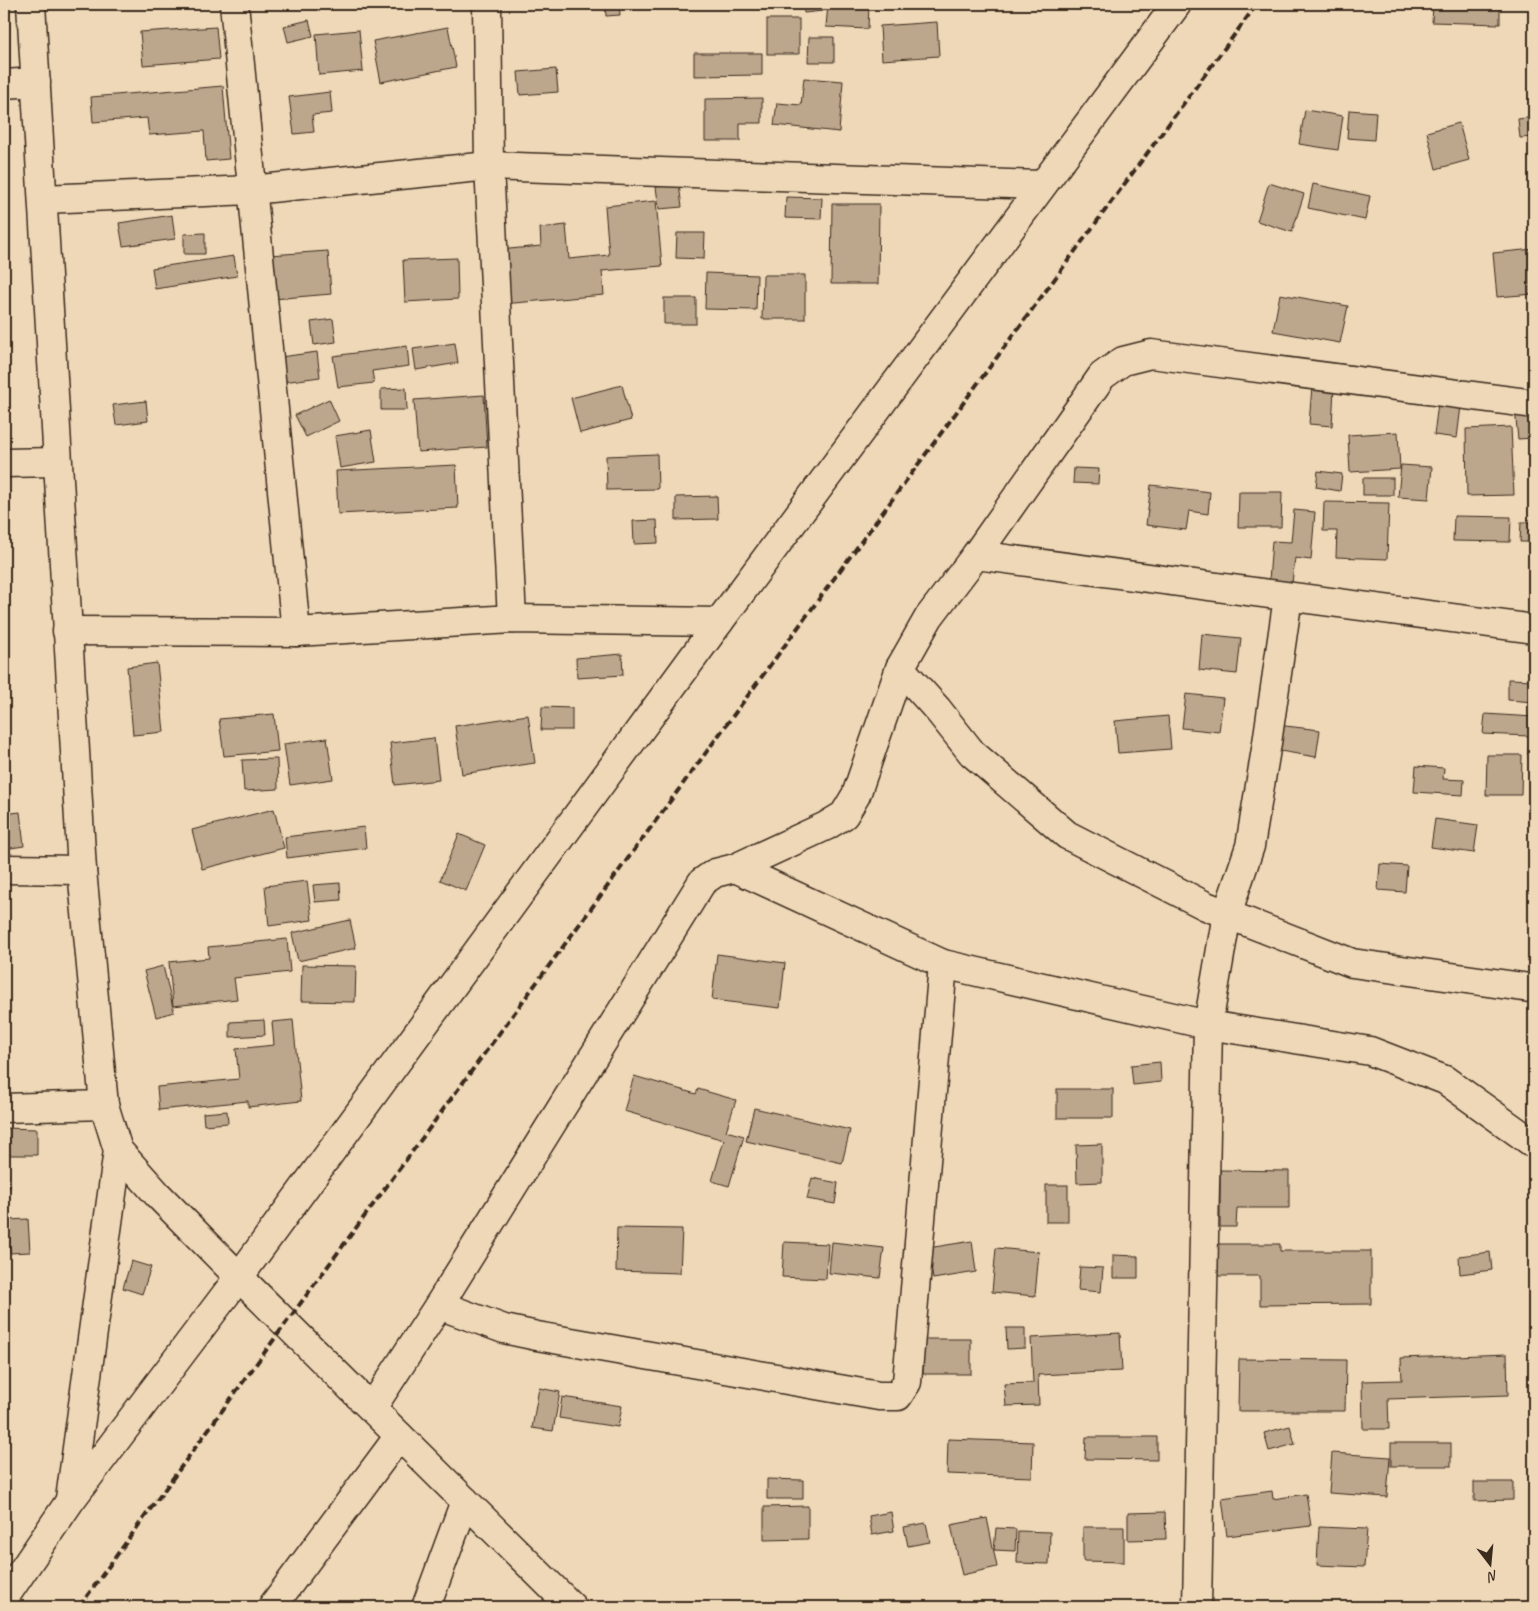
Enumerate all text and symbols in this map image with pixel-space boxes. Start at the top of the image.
north arrow [1466,1538,1516,1588]
text: N [1485,1567,1500,1586]

